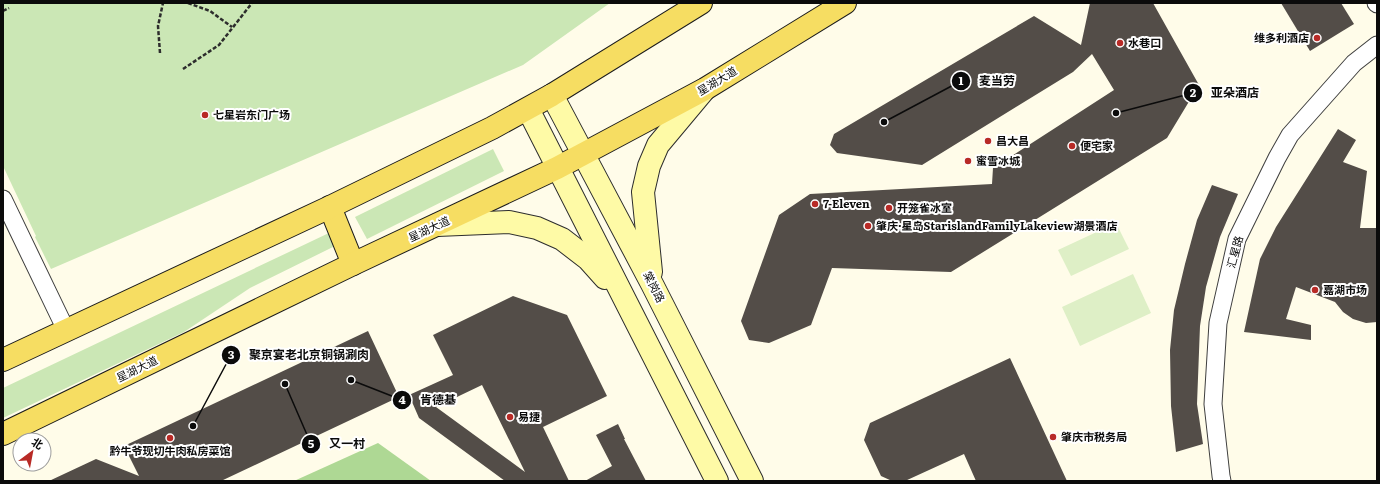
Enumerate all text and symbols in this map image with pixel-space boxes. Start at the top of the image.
place label: 维多利酒店 [1254,29,1309,45]
marker: 维多利酒店 [1312,33,1322,43]
place label: 水巷口 [1128,34,1161,50]
marker: 水巷口 [1115,38,1125,48]
street label: 星湖大道 [694,62,739,98]
callout: 麦当劳 [951,69,1023,93]
text: 1 [959,71,964,89]
text: 麦当劳 [979,71,1015,89]
callout: 亚朵酒店 [1183,81,1267,105]
text: 2 [1190,83,1197,101]
text: 亚朵酒店 [1211,83,1259,101]
place label: 七星岩东门广场 [213,106,290,122]
marker: 七星岩东门广场 [200,110,210,120]
place label: 昌大昌 [996,132,1029,148]
marker: 昌大昌 [983,136,993,146]
place label: 便宅家 [1080,137,1113,153]
marker: 便宅家 [1067,141,1077,151]
place label: 蜜雪冰城 [976,152,1021,168]
marker: 蜜雪冰城 [963,156,973,166]
place label: 7-Eleven [823,195,870,211]
marker: 7-Eleven [810,199,820,209]
place label: 开笼雀冰室 [897,199,952,215]
marker: 开笼雀冰室 [884,203,894,213]
street label: 星湖大道 [405,212,452,245]
place label: 肇庆·星岛StarislandFamilyLakeview湖景酒店 [876,217,1117,233]
marker: 肇庆·星岛StarislandFamilyLakeview湖景酒店 [863,221,873,231]
street label: 汇星路 [1222,234,1246,270]
street label: 棠岗路 [640,268,670,305]
place label: 嘉湖市场 [1323,281,1367,297]
marker: 嘉湖市场 [1310,285,1320,295]
callout: 聚京宴老北京铜锅涮肉 [221,343,377,367]
text: 3 [228,345,235,363]
text: 聚京宴老北京铜锅涮肉 [249,345,369,363]
street label: 星湖大道 [113,351,160,385]
callout: 肯德基 [392,388,464,412]
text: 4 [398,390,406,408]
text: 肯德基 [420,390,456,408]
place label: 易捷 [518,408,540,424]
marker: 易捷 [505,412,515,422]
place label: 肇庆市税务局 [1061,428,1127,444]
north arrow [12,432,52,472]
callout: 又一村 [301,432,373,456]
marker: 肇庆市税务局 [1048,432,1058,442]
text: 北 [29,433,47,452]
marker: 黔牛爷现切牛肉私房菜馆 [165,433,175,443]
text: 5 [308,434,315,452]
text: 又一村 [329,434,365,452]
place label: 黔牛爷现切牛肉私房菜馆 [110,442,231,458]

